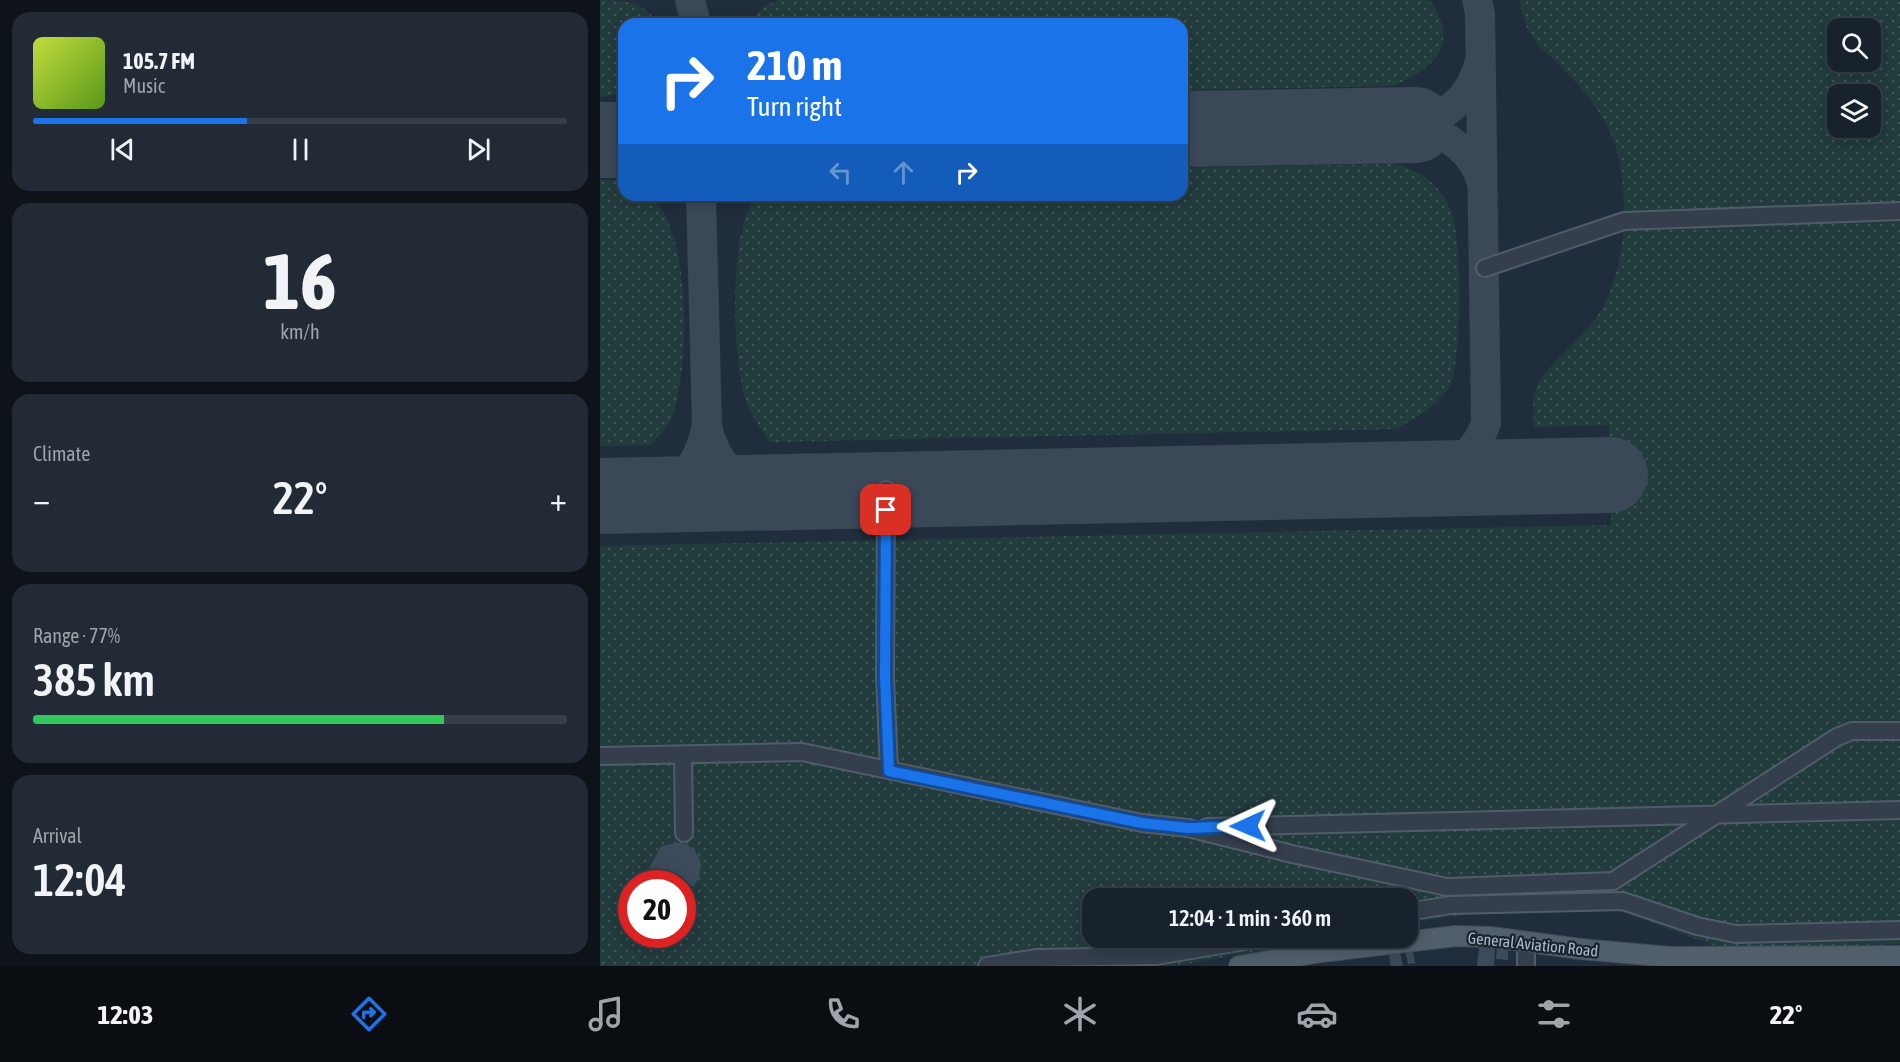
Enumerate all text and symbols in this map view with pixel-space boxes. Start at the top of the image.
map controls [1827,18,1881,138]
button: search [1827,18,1881,72]
text: 210 m [747,41,842,89]
icon: right [648,42,726,120]
text: 105.7 FM [123,48,195,74]
text: Music [123,74,165,97]
button: layers [1827,84,1881,138]
text: Turn right [747,91,842,122]
icon: previous [106,133,139,166]
icon: pause [284,133,317,166]
icon: next [462,133,495,166]
icon: left [824,156,857,189]
icon: ahead [887,156,920,189]
icon: right [950,156,983,189]
text: 16 [263,236,337,326]
text: km/h [280,320,320,343]
text: Climate [33,442,90,465]
text: 22° [273,472,327,524]
text: − [33,480,50,518]
text: + [550,480,567,518]
pin [860,484,911,535]
icon: arrive [869,493,902,526]
text: Range · 77% [33,624,120,647]
text: 385 km [33,654,155,706]
position arrow [1216,794,1280,858]
text: Arrival [33,824,82,847]
text: 12:04 [33,854,127,906]
speed limit sign: 20 [618,870,696,948]
text: 12:04 · 1 min · 360 m [1169,905,1331,931]
street label: General Aviation Road [1467,928,1599,960]
icon: directions [348,993,390,1035]
icon: music [585,993,627,1035]
icon: phone [822,993,864,1035]
icon: climate [1059,993,1101,1035]
icon: car [1296,993,1338,1035]
icon: filters [1533,993,1575,1035]
text: 12:03 [97,999,154,1030]
text: 22° [1770,999,1803,1030]

